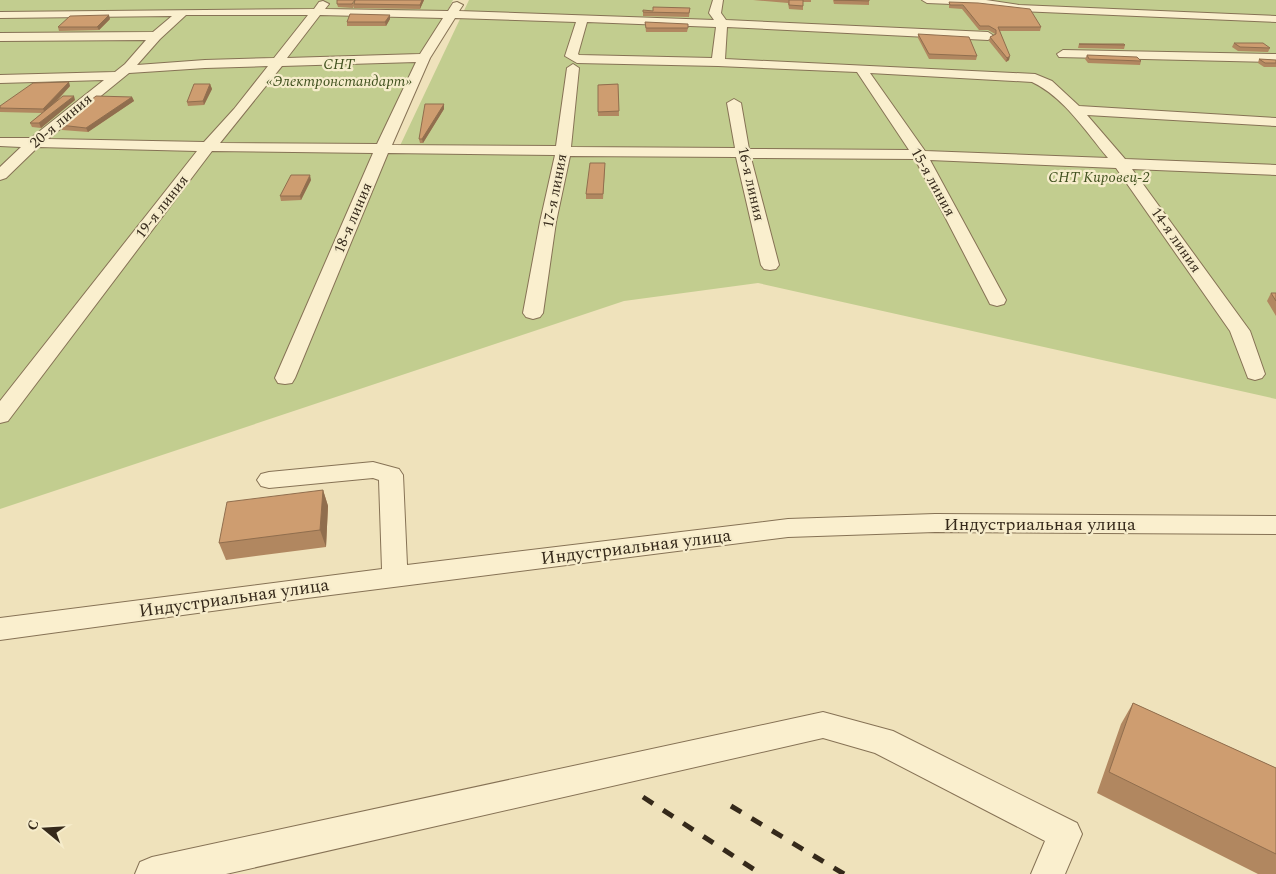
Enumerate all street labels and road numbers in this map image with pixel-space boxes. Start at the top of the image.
street label: 20-я линия [25,88,97,154]
street label: 15-я линия [905,143,961,221]
street label: 16-я линия [731,145,771,223]
street label: 17-я линия [537,152,573,230]
street label: 19-я линия [130,170,194,244]
street label: 18-я линия [328,179,378,257]
street label: 14-я линия [1145,203,1207,277]
street label: Индустриальная улица [944,511,1136,538]
street label: Индустриальная улица [539,522,733,572]
street label: Индустриальная улица [137,571,331,625]

